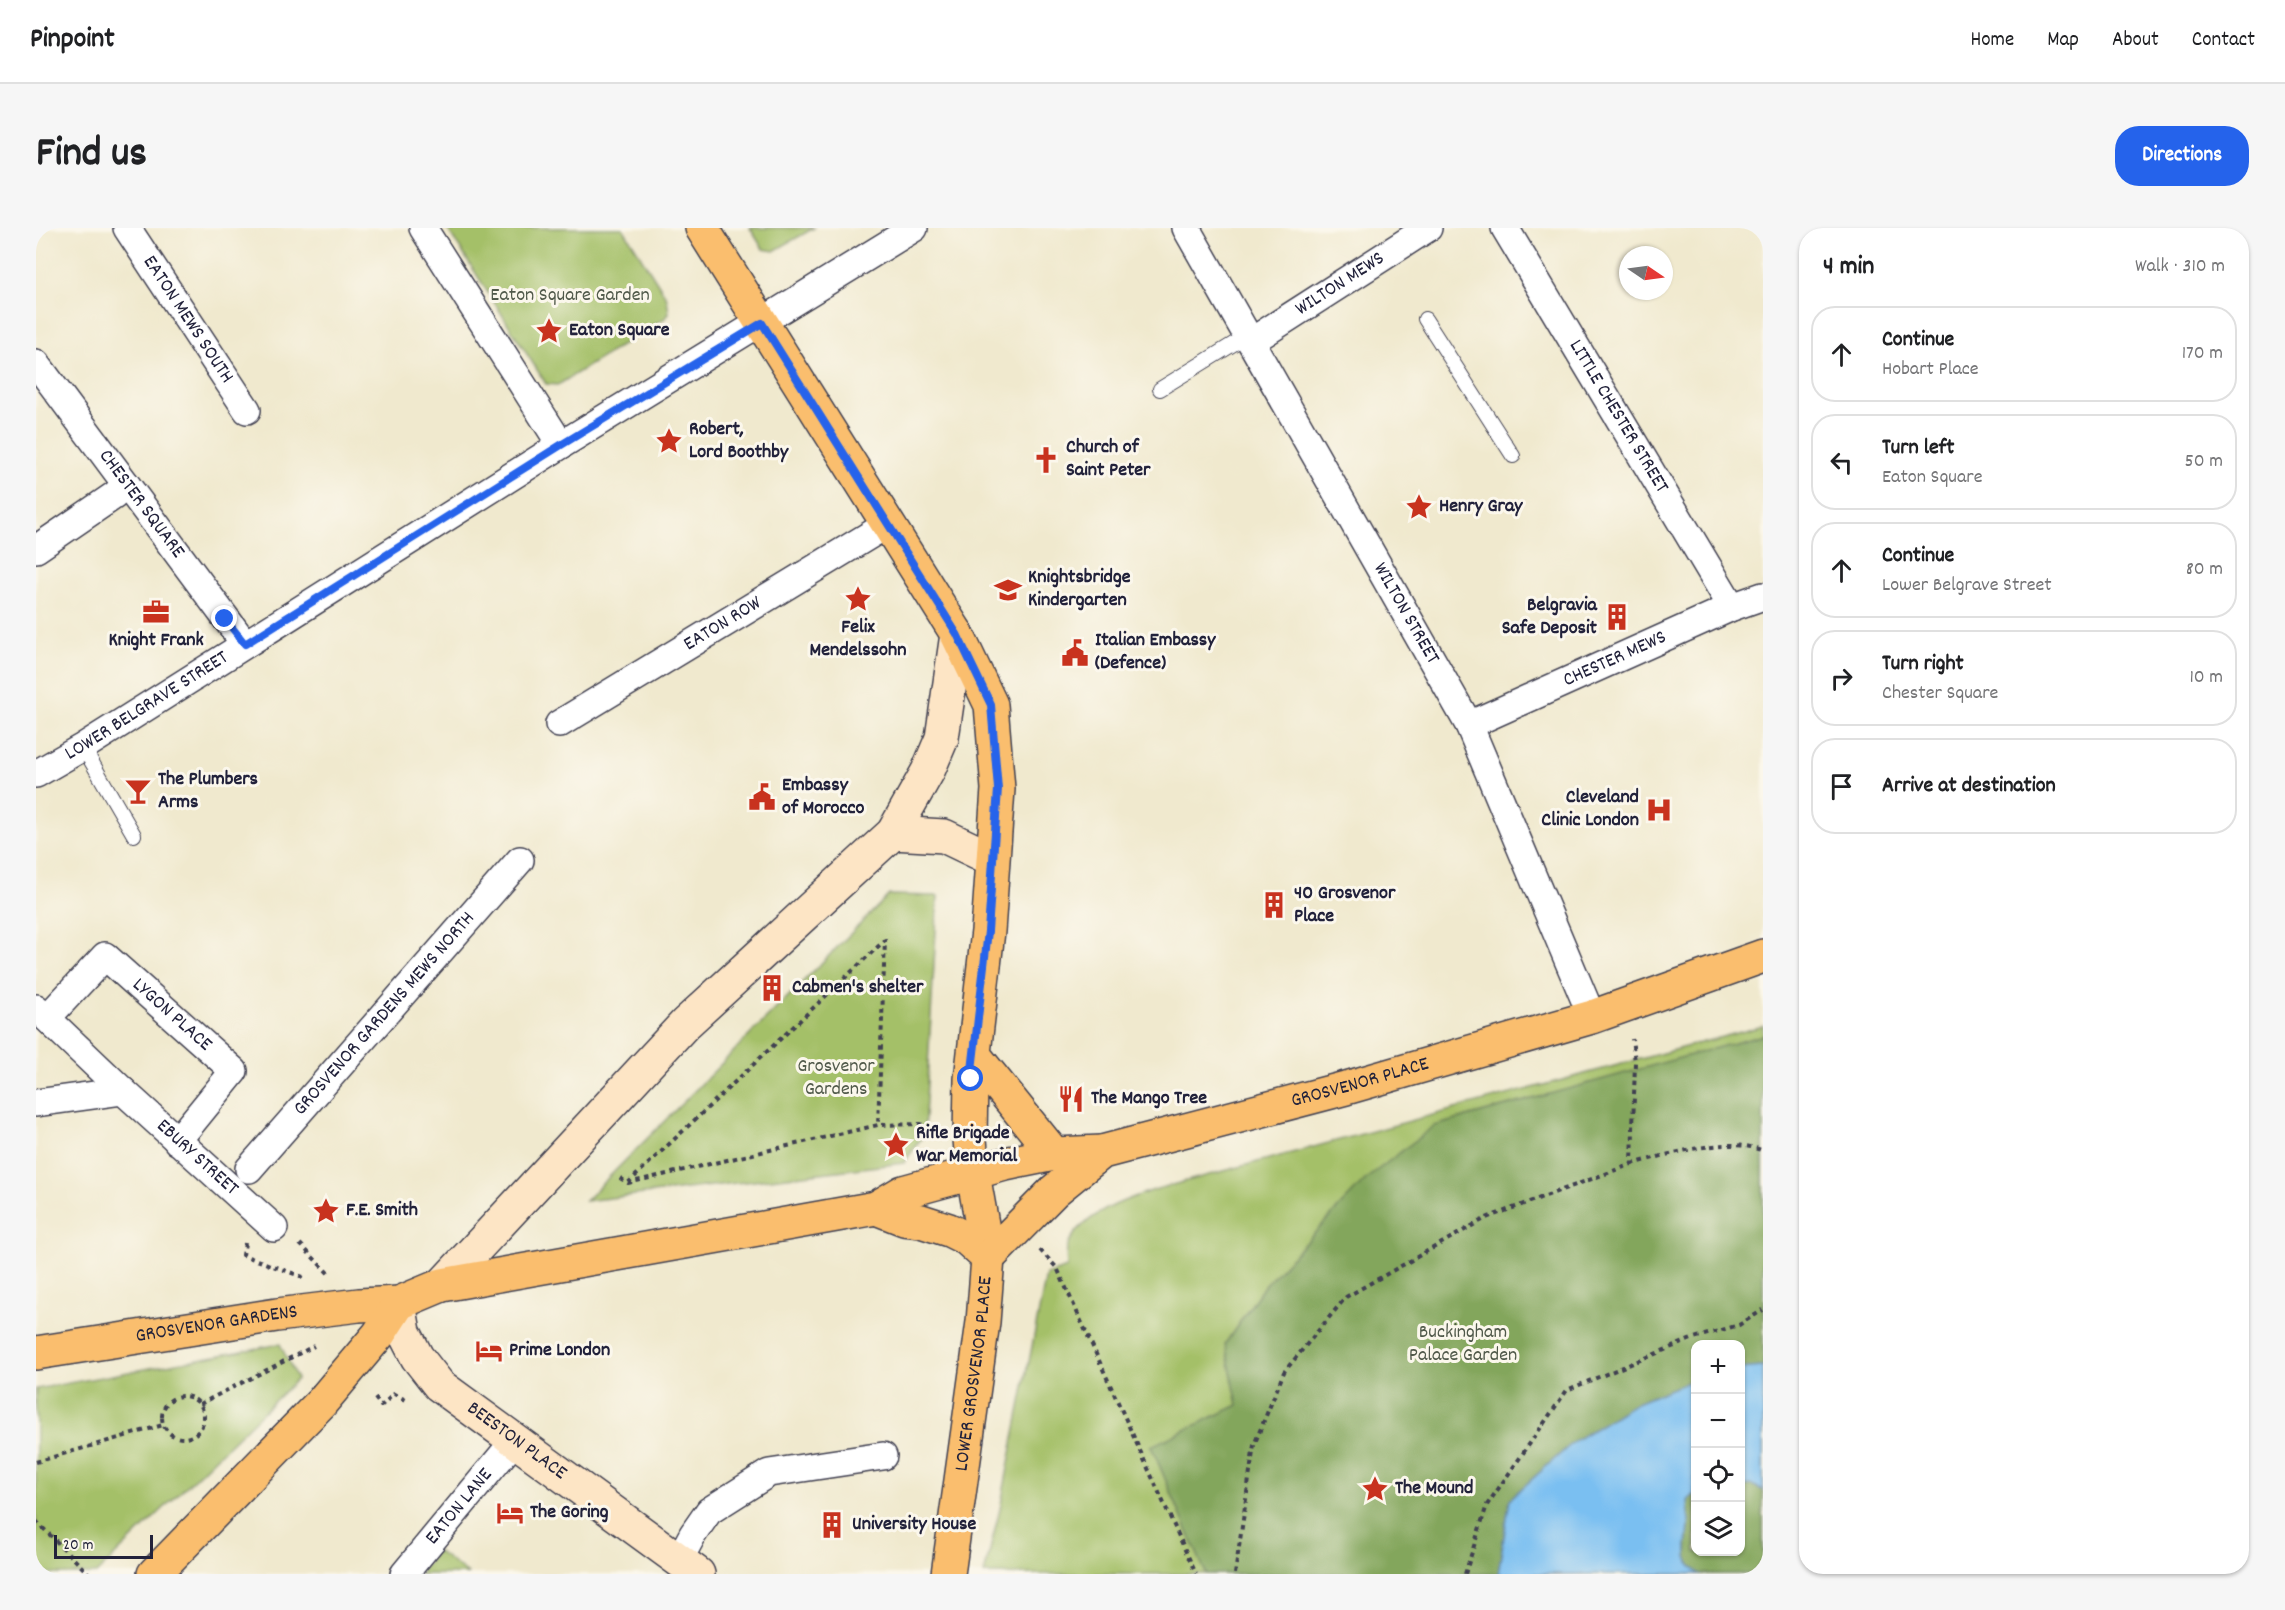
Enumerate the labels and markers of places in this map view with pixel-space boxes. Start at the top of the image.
place icon: Eaton Square [534,316,564,346]
place label: Eaton Square [569,317,670,345]
place label: Robert, Lord Boothby [689,416,789,467]
place icon: Robert, Lord Boothby [654,426,684,456]
place label: Church of Saint Peter [1066,434,1151,485]
church icon: Church of Saint Peter [1031,445,1061,475]
place icon: Henry Gray [1404,492,1434,522]
place label: Henry Gray [1439,493,1523,521]
place label: Knightsbridge Kindergarten [1028,564,1131,615]
school or university icon: Knightsbridge Kindergarten [993,575,1023,605]
place icon: Felix Mendelssohn [843,584,873,614]
place label: Belgravia Safe Deposit [1502,592,1598,643]
office icon: Knight Frank [141,597,171,627]
building icon: Belgravia Safe Deposit [1602,602,1632,632]
place label: Felix Mendelssohn [810,614,906,665]
place label: Knight Frank [108,627,204,655]
place label: Italian Embassy (Defence) [1095,627,1216,678]
public building icon: Italian Embassy (Defence) [1060,638,1090,668]
place label: The Plumbers Arms [158,766,258,817]
place label: Embassy of Morocco [782,772,865,823]
bar icon: The Plumbers Arms [123,776,153,806]
public building icon: Embassy of Morocco [747,782,777,812]
place label: Cleveland Clinic London [1541,784,1639,835]
hospital icon: Cleveland Clinic London [1644,795,1674,825]
place label: 40 Grosvenor Place [1294,880,1396,931]
building icon: 40 Grosvenor Place [1259,890,1289,920]
building icon: Cabmen's shelter [757,973,787,1003]
place label: Cabmen's shelter [792,974,924,1002]
restaurant icon: The Mango Tree [1056,1084,1086,1114]
place label: The Mango Tree [1091,1085,1207,1113]
place label: Rifle Brigade War Memorial [916,1120,1017,1171]
place icon: Rifle Brigade War Memorial [881,1130,911,1160]
place icon: F.E. Smith [311,1196,341,1226]
place label: F.E. Smith [346,1197,418,1225]
hotel icon: Prime London [474,1336,504,1366]
place label: Prime London [509,1337,610,1365]
place icon: The Mound [1360,1474,1390,1504]
place label: The Mound [1395,1475,1473,1503]
hotel icon: The Goring [495,1498,525,1528]
place label: The Goring [530,1499,609,1527]
building icon: University House [817,1510,847,1540]
place label: University House [852,1511,976,1539]

